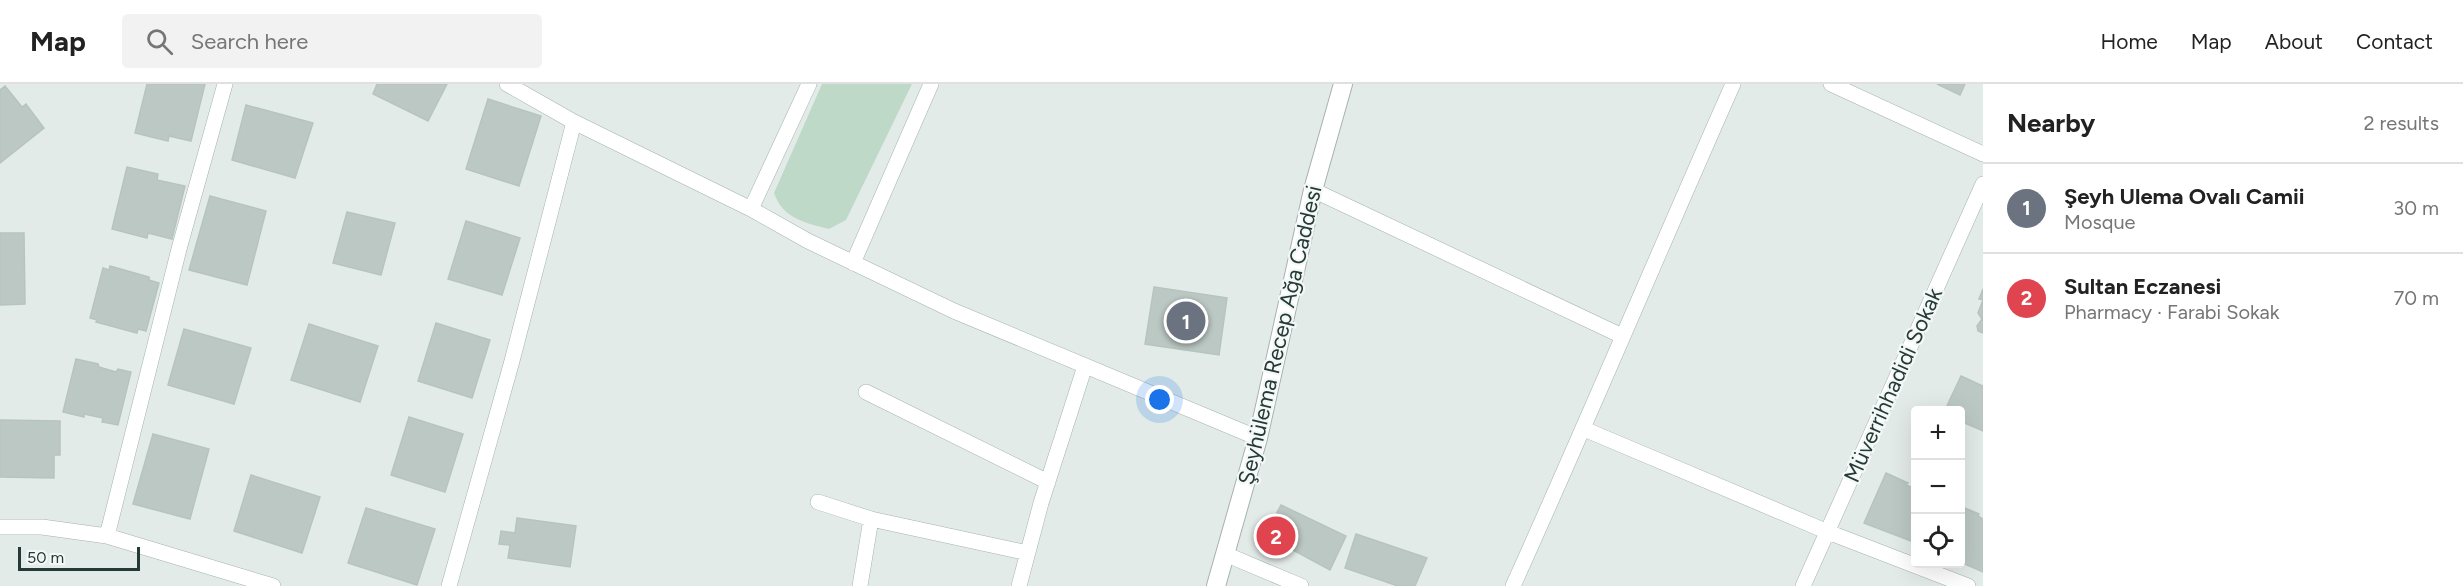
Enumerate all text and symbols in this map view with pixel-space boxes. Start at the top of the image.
search box [122,14,542,68]
text: Map [30,24,86,58]
icon: search [143,25,176,58]
text: Search here [191,28,308,55]
text: Home [2101,29,2158,54]
text: Map [2191,29,2232,54]
text: About [2265,29,2323,54]
text: Contact [2356,29,2433,54]
text: Nearby [2007,107,2095,139]
text: 2 results [2363,111,2439,135]
street label: Şeyhülema Recep Ağa Caddesi [1232,183,1328,487]
text: Şeyh Ulema Ovalı Camii [2064,183,2304,210]
text: 1 [2022,196,2031,220]
text: 30 m [2393,196,2439,220]
text: Mosque [2064,210,2135,234]
text: Sultan Eczanesi [2064,273,2221,300]
street label: Müverrihhadidi Sokak [1838,283,1948,486]
text: 2 [2021,286,2032,310]
text: 70 m [2393,286,2439,310]
pin: 1 [1166,298,1206,344]
text: Pharmacy · Farabi Sokak [2064,300,2279,324]
your location [1145,385,1174,414]
map controls [1911,406,1965,568]
button: + [1911,406,1965,460]
button: − [1911,460,1965,514]
pin: 2 [1256,514,1296,558]
button: locate [1911,514,1965,568]
scale bar [18,544,140,572]
text: 50 m [27,548,64,567]

